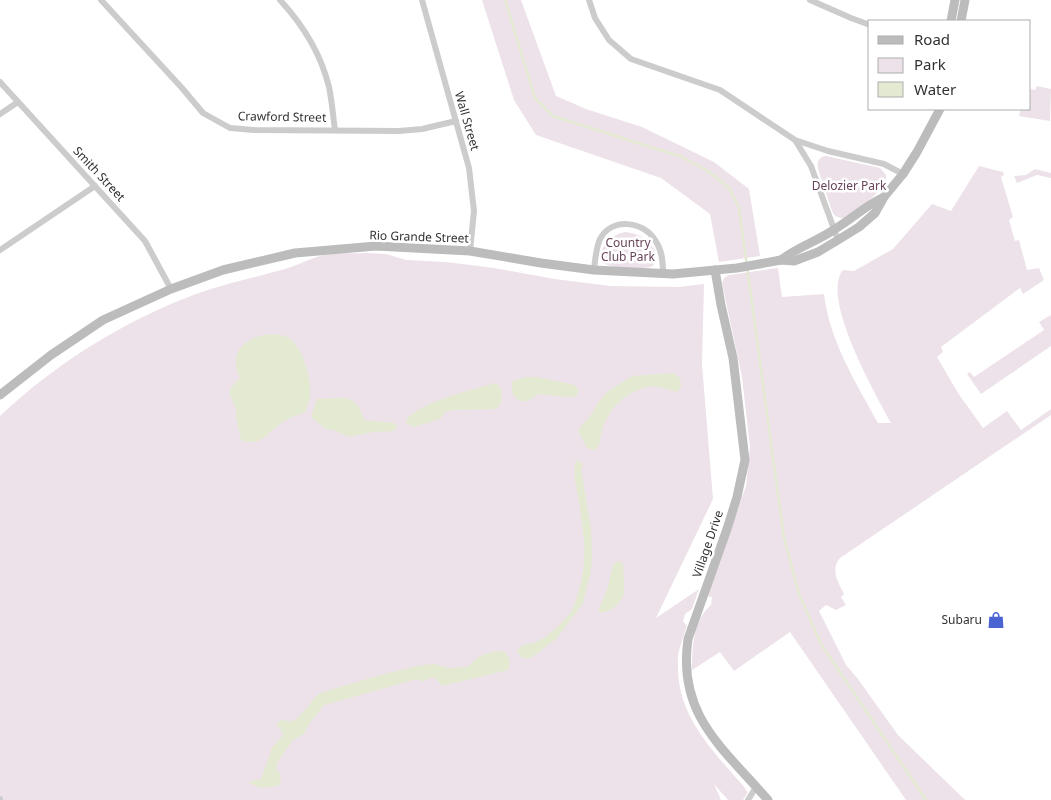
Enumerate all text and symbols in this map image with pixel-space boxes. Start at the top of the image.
legend [868,20,1031,110]
text: Road [914,29,950,49]
text: Park [914,54,946,74]
text: Water [914,79,956,99]
street label: Wall Street [451,89,484,153]
street label: Crawford Street [238,107,327,126]
street label: Smith Street [70,143,130,205]
park label: Delozier Park [812,177,887,194]
street label: Rio Grande Street [369,226,470,247]
park label: Country Club Park [601,234,656,265]
street label: Village Drive [688,508,727,580]
shop icon: Subaru [986,610,1006,630]
place label: Subaru [942,611,982,628]

